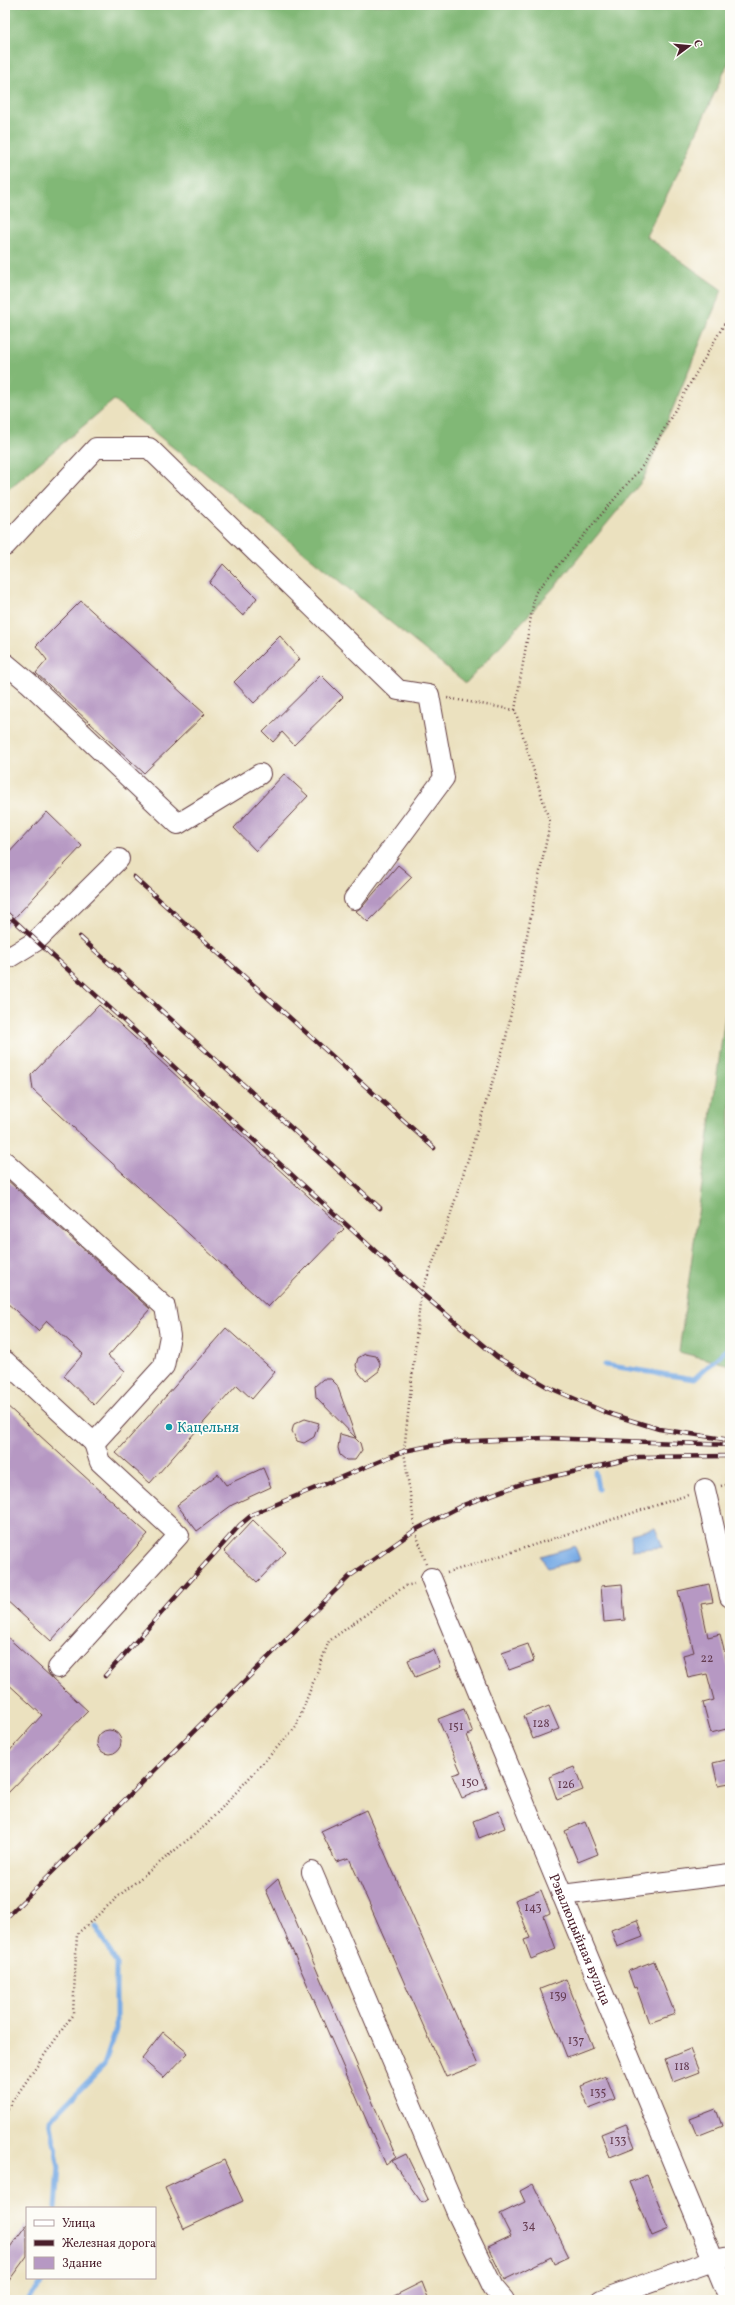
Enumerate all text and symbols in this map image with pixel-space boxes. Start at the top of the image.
north arrow [669,26,709,66]
text: С [689,38,705,49]
place label: Кацельня [177,1419,239,1438]
marker: Кацельня [164,1422,174,1432]
house number: 22 [701,1651,713,1667]
house number: 128 [532,1716,550,1732]
house number: 151 [448,1719,464,1735]
house number: 150 [461,1775,479,1791]
house number: 126 [557,1777,575,1793]
street label: Рэвалюцыйная вуліца [543,1871,615,2009]
house number: 143 [524,1900,542,1916]
house number: 139 [550,1988,566,2004]
house number: 137 [568,2033,584,2049]
house number: 118 [674,2059,690,2075]
house number: 135 [590,2085,607,2101]
house number: 133 [610,2133,626,2149]
legend [26,2207,156,2279]
text: Улица [62,2216,95,2232]
house number: 34 [522,2218,536,2234]
text: Железная дорога [62,2236,156,2252]
text: Здание [62,2256,102,2272]

